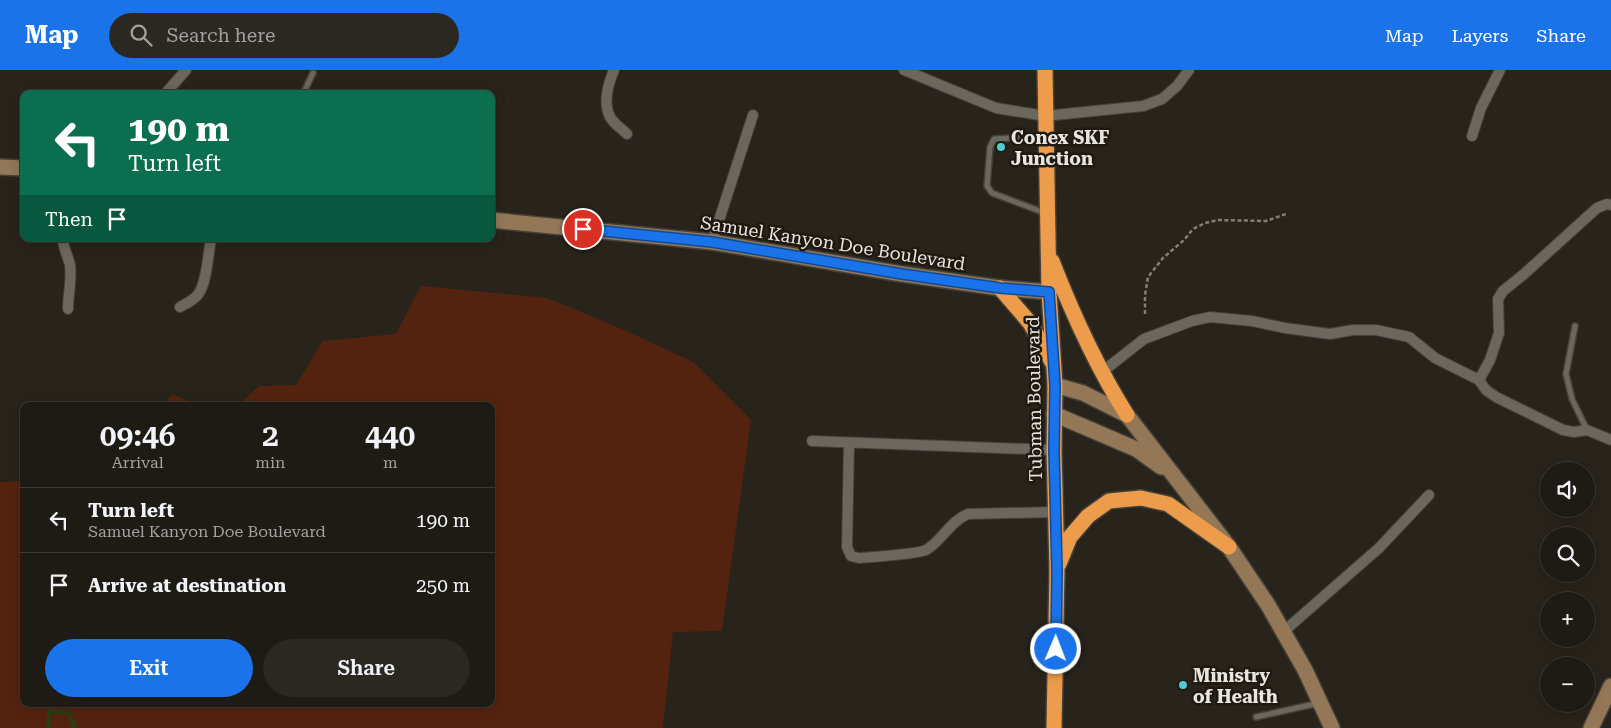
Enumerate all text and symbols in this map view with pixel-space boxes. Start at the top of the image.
search box [109,13,459,58]
text: Map [25,21,79,49]
icon: search [127,21,155,49]
text: Search here [167,24,275,47]
text: Map [1385,25,1424,46]
text: Layers [1452,25,1508,46]
text: Share [1536,25,1586,46]
text: 190 m [128,109,229,150]
icon: left [45,110,110,175]
place label: Conex SKF Junction [1011,127,1109,169]
marker: Conex SKF Junction [995,141,1007,153]
text: Turn left [128,151,221,176]
icon: arrive [103,205,131,233]
text: Then [45,208,93,231]
pin [562,208,604,250]
street label: Samuel Kanyon Doe Boulevard [699,212,967,274]
icon: arrive [569,215,597,243]
street label: Tubman Boulevard [1022,316,1046,482]
text: 09:46 [100,418,176,453]
text: 2 [262,418,279,453]
text: 440 [365,418,415,453]
text: Arrival [112,453,164,472]
text: min [255,453,285,472]
text: m [383,453,397,472]
map controls [1540,462,1595,712]
button: sound [1540,462,1595,517]
text: Turn left [88,499,174,522]
icon: left [45,506,73,534]
text: 190 m [416,509,470,532]
text: Samuel Kanyon Doe Boulevard [88,522,326,541]
button: search [1540,527,1595,582]
icon: arrive [45,571,73,599]
text: Arrive at destination [88,574,286,597]
text: 250 m [416,574,470,597]
button: + [1540,592,1595,647]
position arrow [1029,622,1081,674]
button: Exit [45,639,253,697]
button: Share [263,639,470,697]
button: − [1540,657,1595,712]
place label: Ministry of Health [1193,665,1278,707]
marker: Ministry of Health [1177,679,1189,691]

